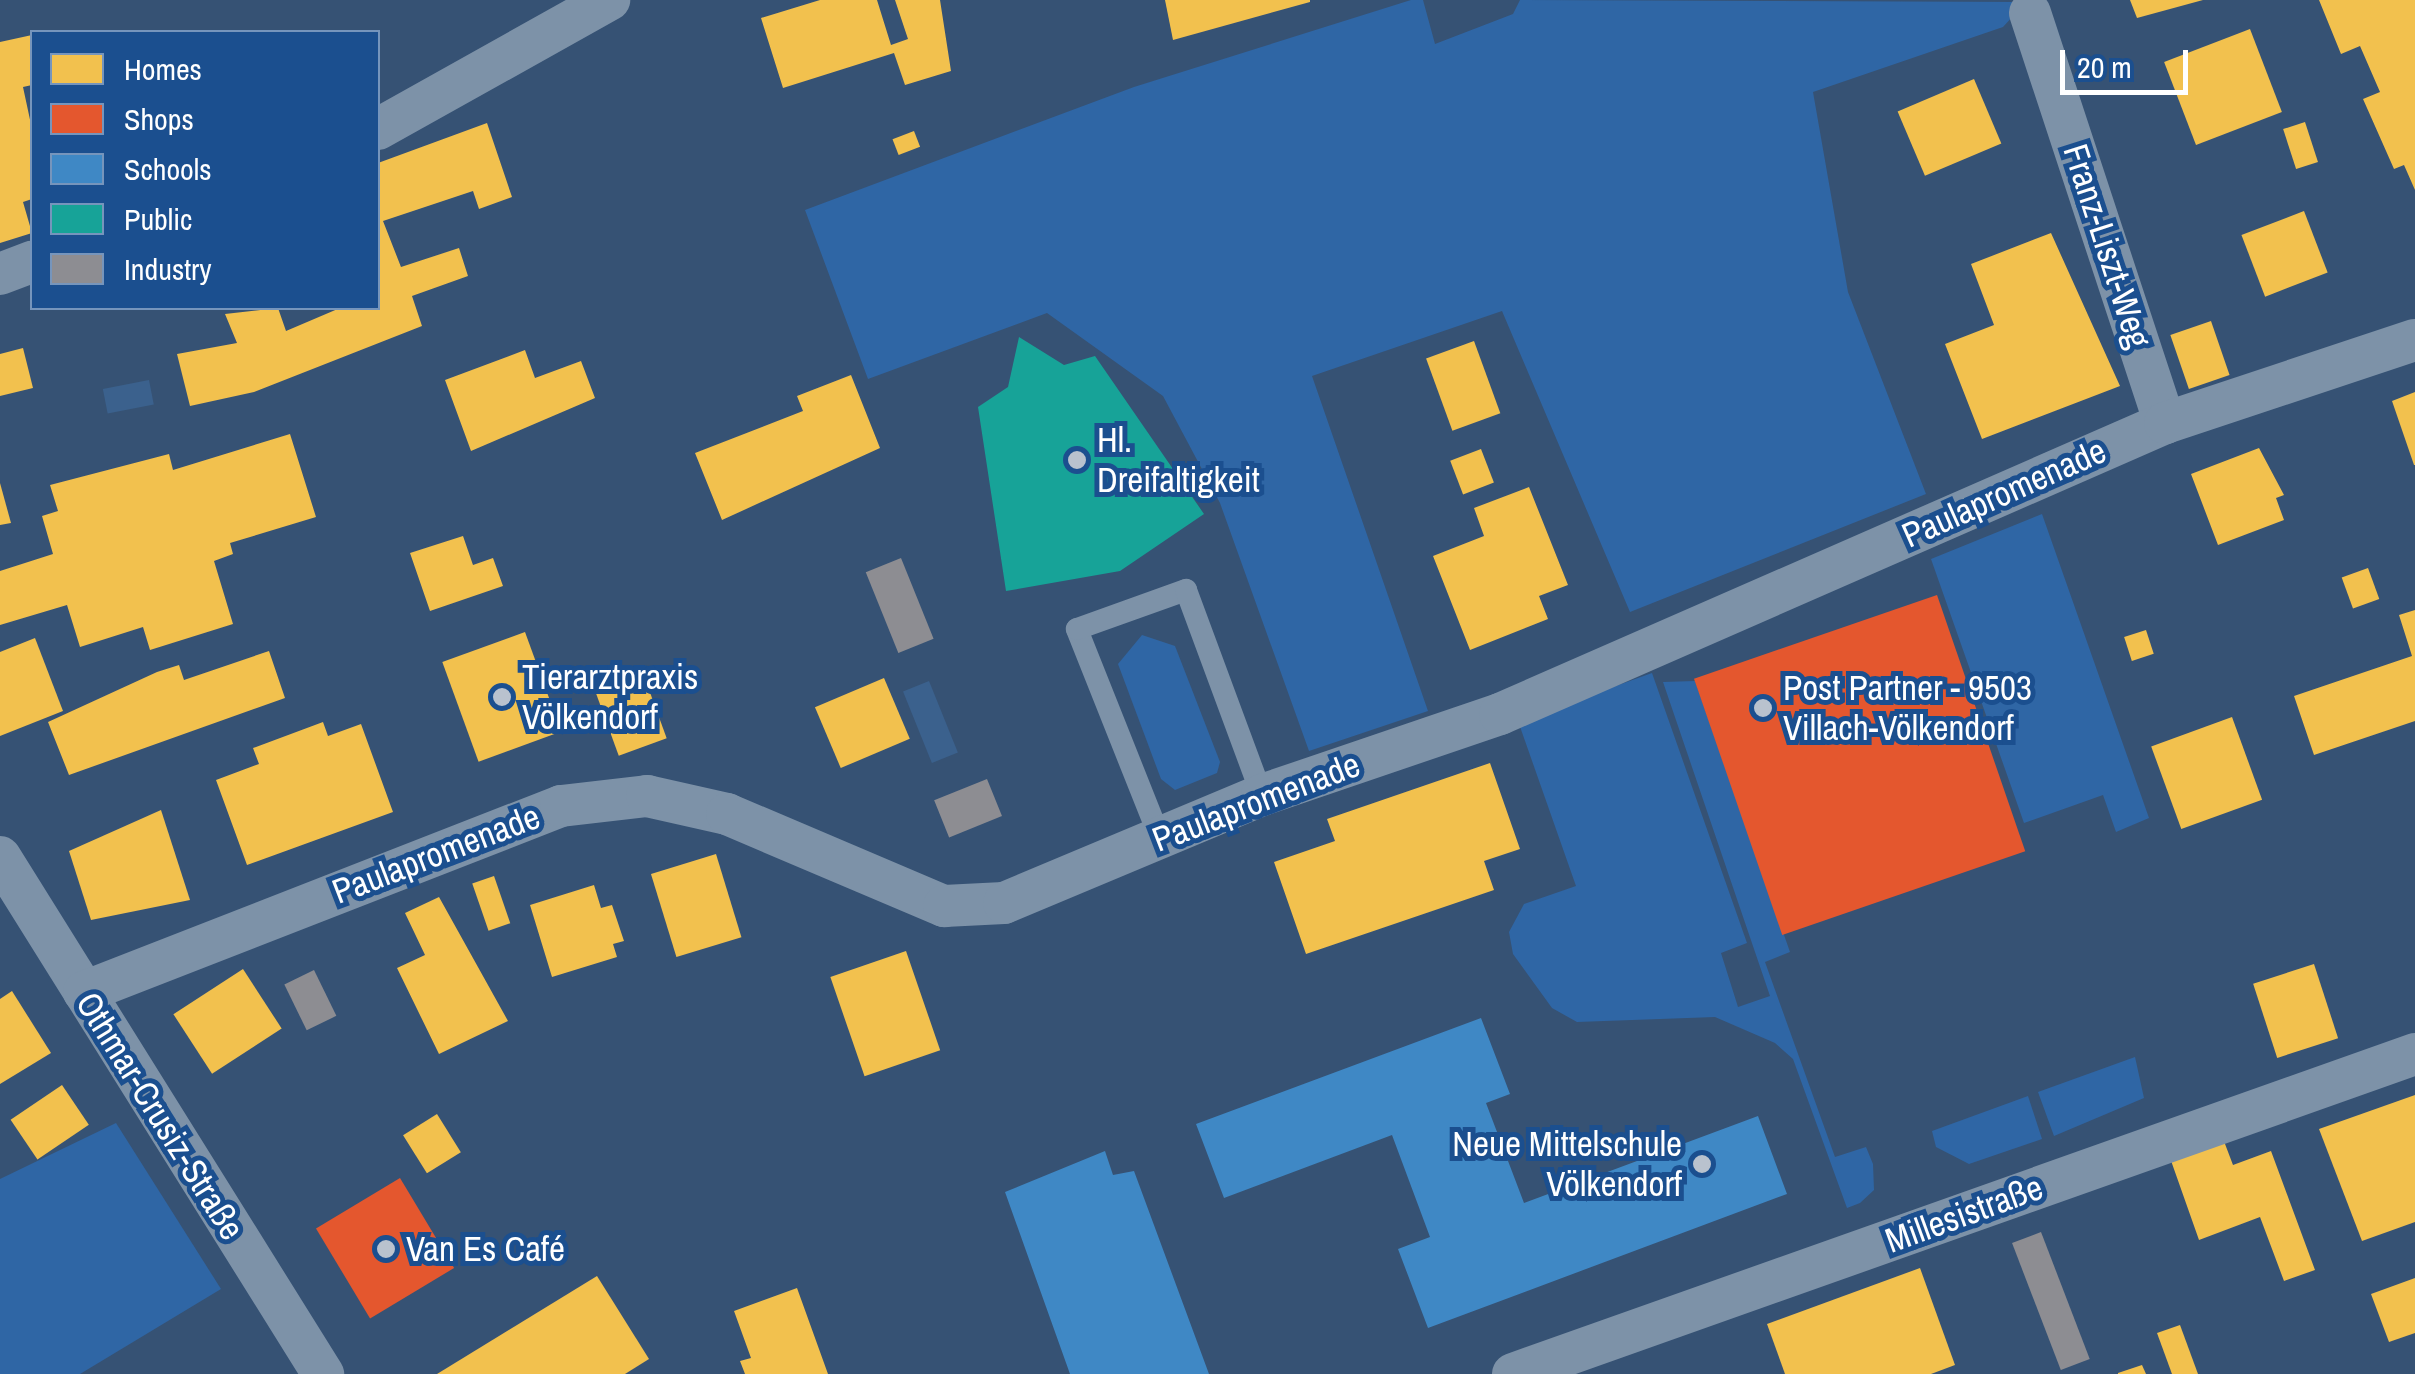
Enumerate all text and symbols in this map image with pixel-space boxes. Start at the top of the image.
legend [30,30,380,310]
scale bar [2065,30,2192,92]
text: 20 m [2077,47,2132,87]
text: Homes [124,49,202,89]
text: Shops [124,99,194,139]
street label: Franz-Liszt-Weg [2054,139,2160,353]
text: Schools [124,149,212,189]
text: Public [124,199,192,239]
text: Industry [124,249,212,289]
place label: Hl. Dreifaltigkeit [1097,419,1260,501]
street label: Paulapromenade [1896,429,2112,557]
marker: Hl. Dreifaltigkeit [1066,449,1088,471]
place label: Tierarztpraxis Völkendorf [522,656,698,738]
place label: Post Partner - 9503 Villach-Völkendorf [1783,667,2032,749]
marker: Tierarztpraxis Völkendorf [491,686,513,708]
marker: Post Partner - 9503 Villach-Völkendorf [1752,697,1774,719]
street label: Paulapromenade [1146,743,1366,861]
street label: Paulapromenade [326,795,546,913]
street label: Othmar-Crusiz-Straße [67,985,253,1247]
place label: Neue Mittelschule Völkendorf [1452,1123,1682,1205]
marker: Neue Mittelschule Völkendorf [1691,1153,1713,1175]
street label: Millesistraße [1880,1166,2048,1262]
place label: Van Es Café [406,1228,565,1270]
marker: Van Es Café [375,1238,397,1260]

